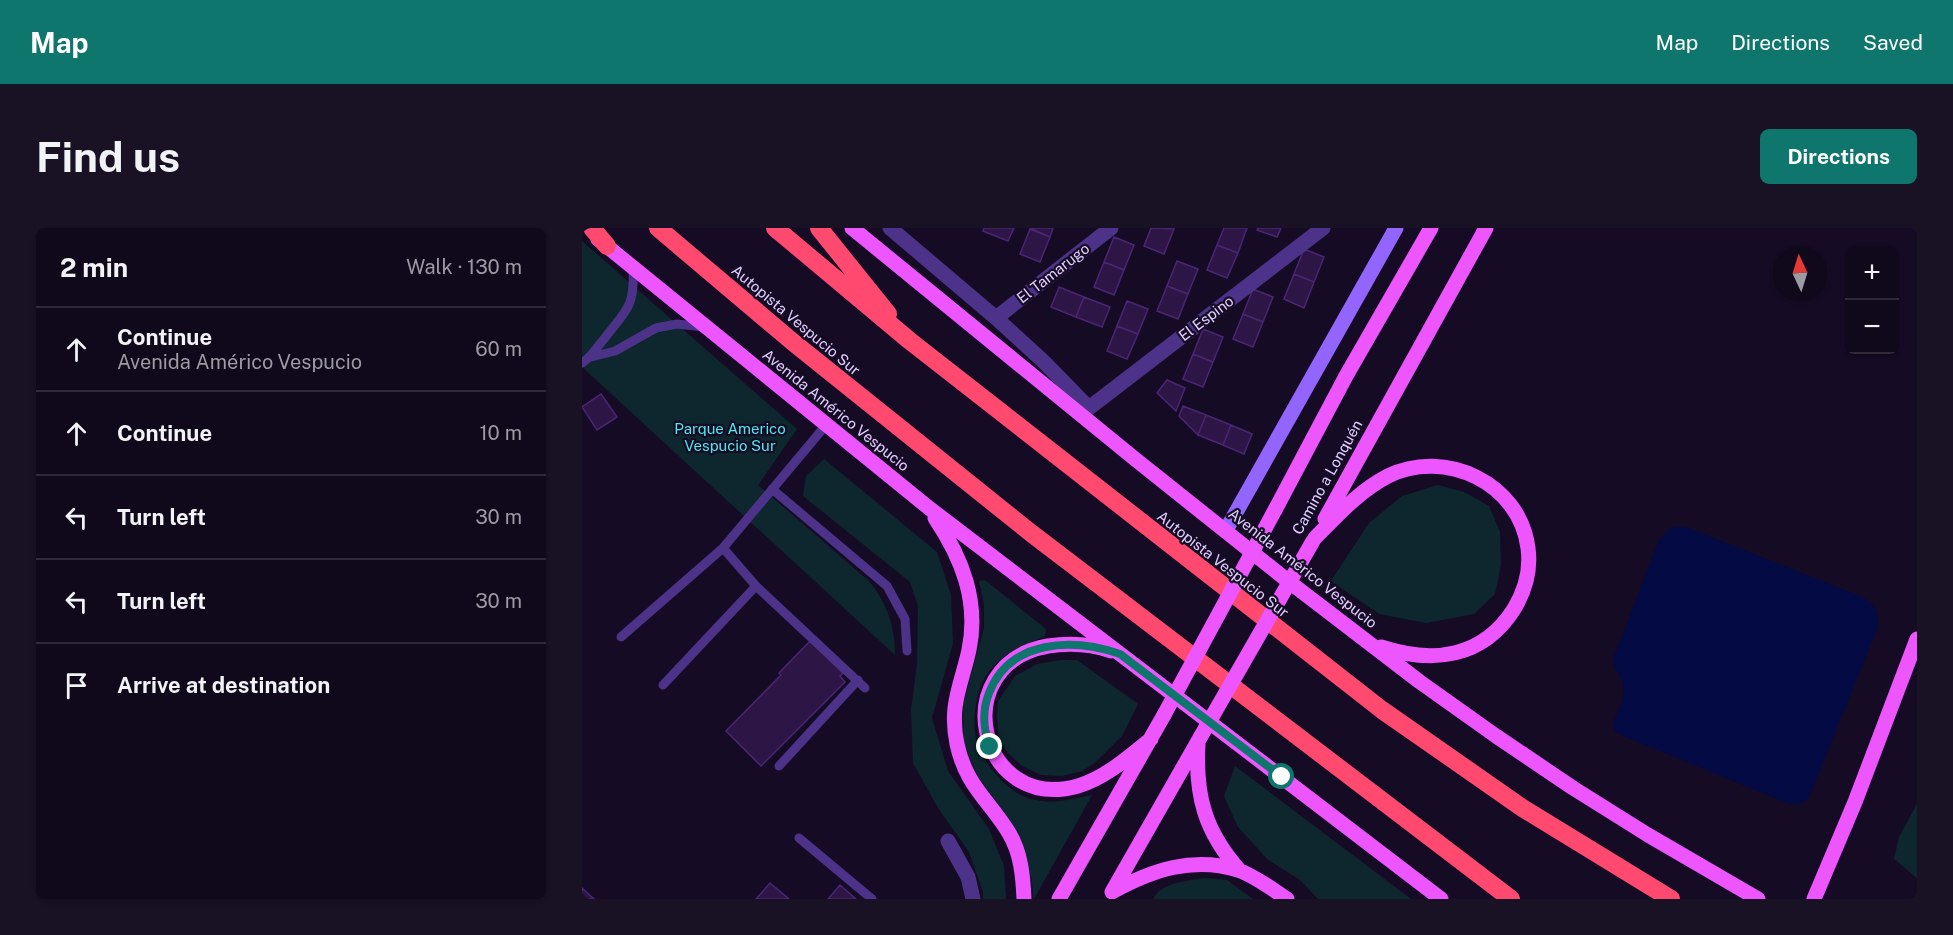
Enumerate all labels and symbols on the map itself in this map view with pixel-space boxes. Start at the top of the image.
street label: El Tamarugo [1013,240,1093,306]
north arrow [1773,246,1827,300]
street label: Autopista Vespucio Sur [728,261,864,379]
street label: El Espino [1175,292,1237,344]
street label: Avenida Américo Vespucio [759,346,913,474]
street label: Camino a Lonquén [1288,417,1366,537]
park label: Parque Americo Vespucio Sur [674,420,786,454]
street label: Avenida Américo Vespucio [1225,505,1381,631]
street label: Autopista Vespucio Sur [1154,507,1292,621]
route end [976,733,1002,759]
route start [1268,763,1294,789]

